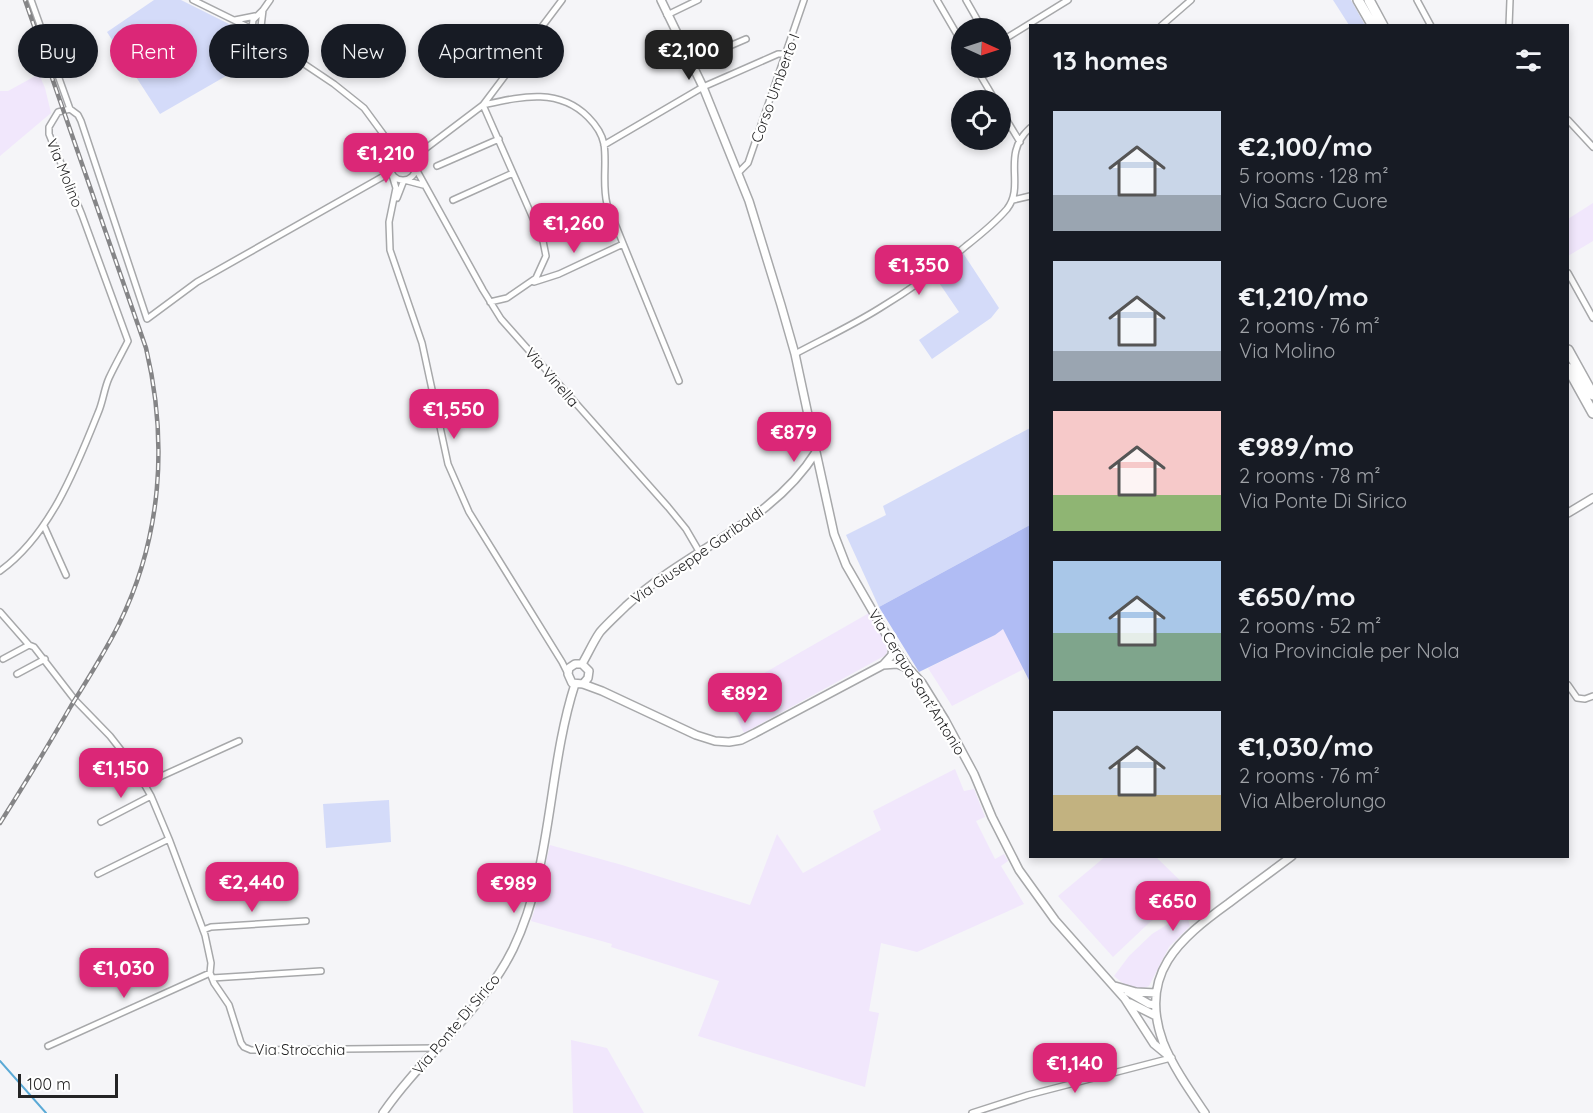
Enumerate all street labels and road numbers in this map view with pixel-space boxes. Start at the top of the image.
street label: Corso Umberto I [747,31,803,145]
street label: Via Molino [43,136,87,210]
street label: Via Vinella [521,343,583,411]
street label: Via Giuseppe Garibaldi [627,502,767,608]
street label: Via Cerqua Sant'Antonio [864,606,970,758]
street label: Via Ponte Di Sirico [408,970,504,1078]
street label: Via Strocchia [255,1040,345,1059]

